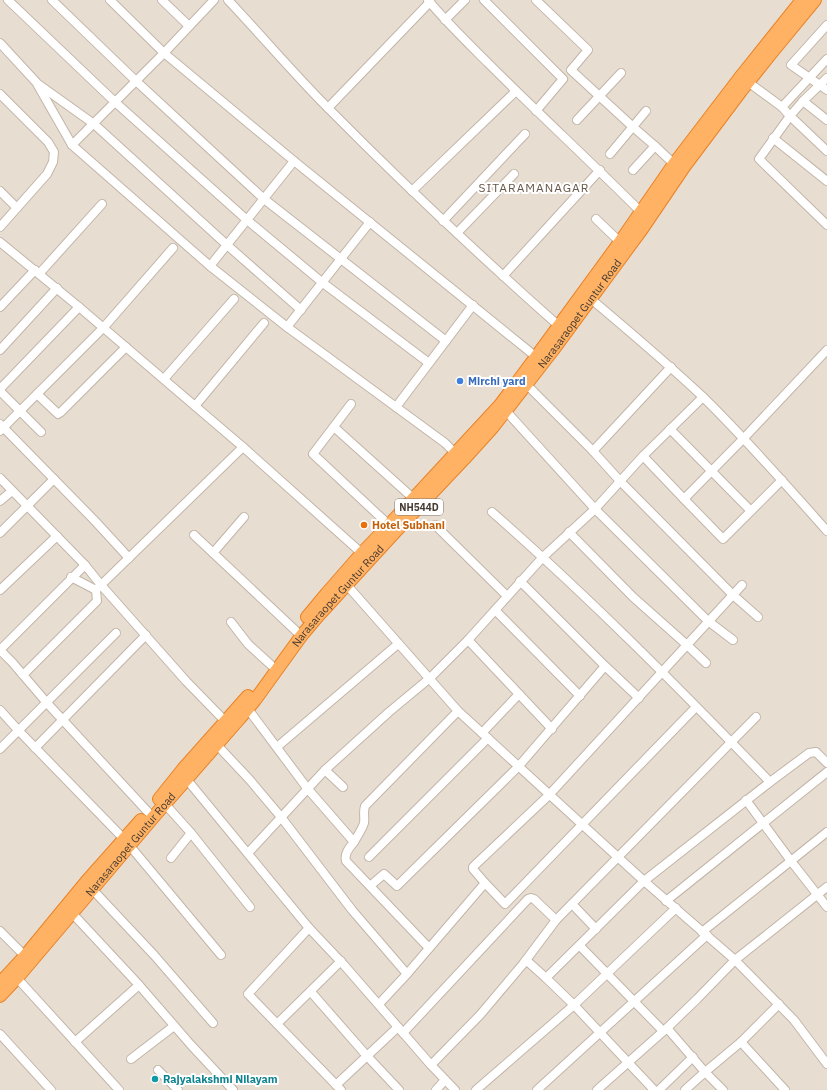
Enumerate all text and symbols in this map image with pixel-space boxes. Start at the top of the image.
district label: SITARAMANAGAR [479,180,589,195]
street label: Narasaraopet Guntur Road [535,256,624,371]
place label: Mirchi yard [468,374,526,388]
marker: Mirchi yard [455,376,465,386]
road number: NH544D [395,499,443,515]
place label: Hotel Subhani [372,518,445,532]
marker: Hotel Subhani [359,520,369,530]
street label: Narasaraopet Guntur Road [289,542,387,650]
street label: Narasaraopet Guntur Road [82,790,179,899]
place label: Rajyalakshmi Nilayam [163,1072,278,1086]
marker: Rajyalakshmi Nilayam [150,1074,160,1084]

